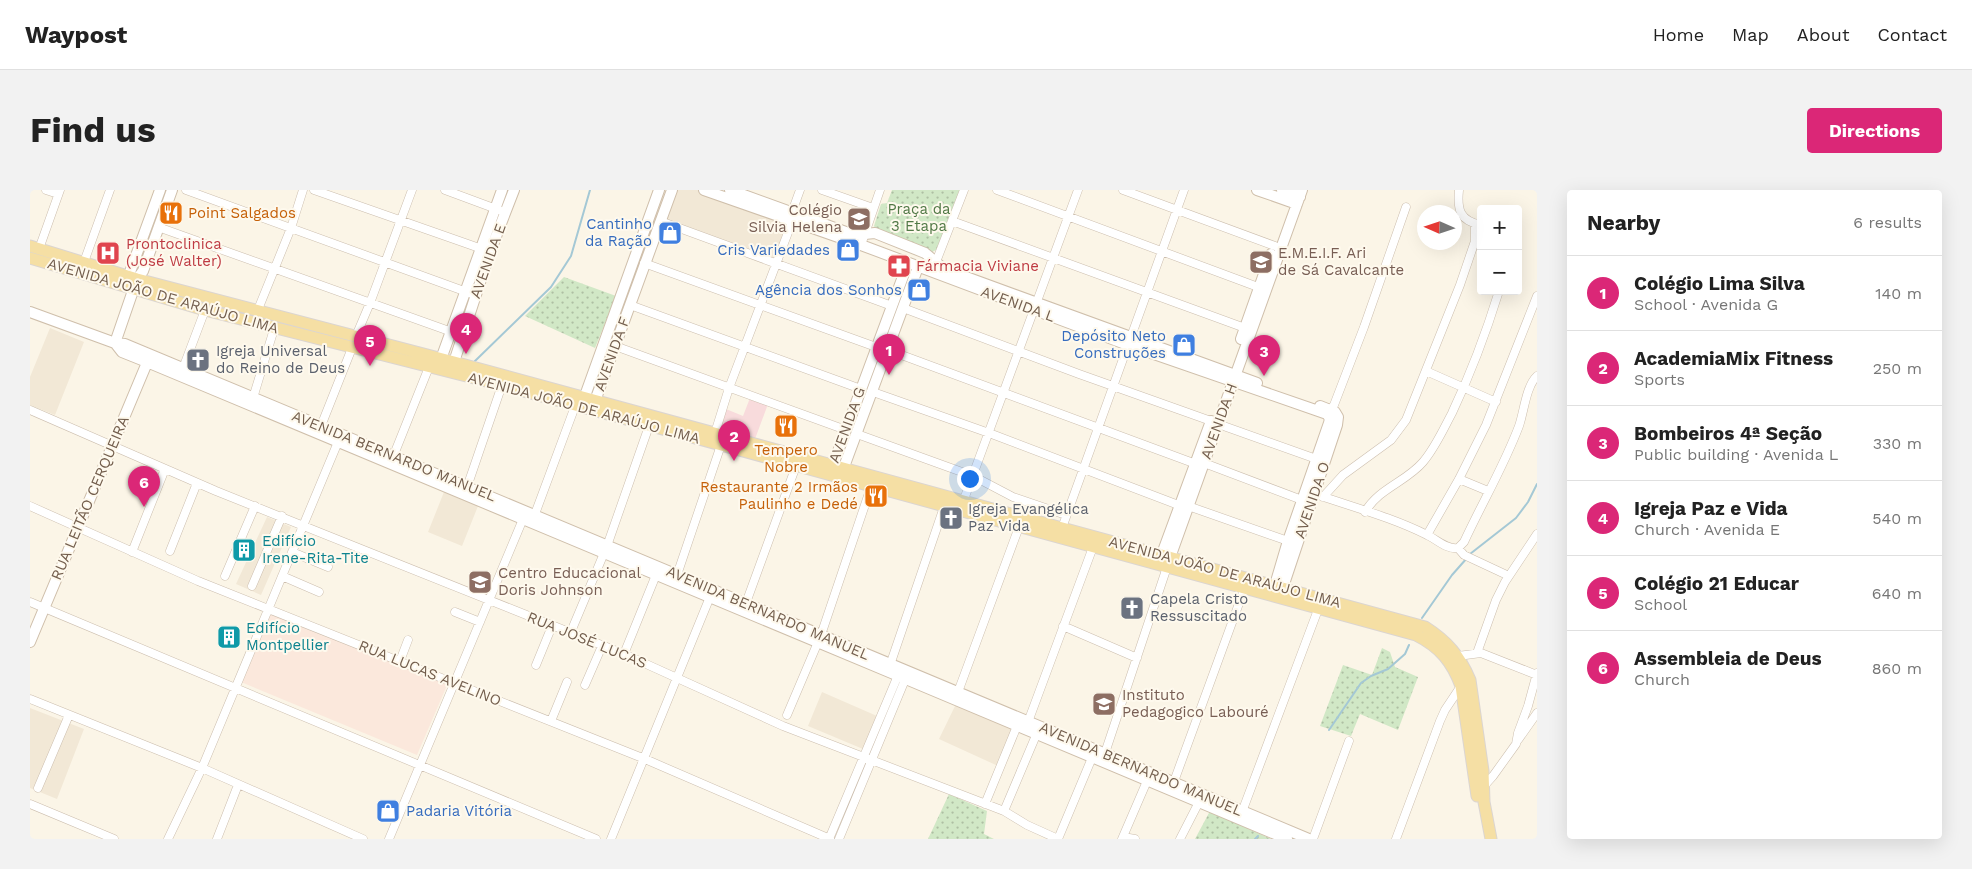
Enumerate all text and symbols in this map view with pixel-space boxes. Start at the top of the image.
text: Waypost [25,21,127,49]
text: Home [1653,24,1704,45]
text: Map [1732,24,1769,45]
text: About [1797,24,1849,45]
text: Contact [1877,24,1947,45]
button: Directions [1807,108,1942,153]
text: Find us [30,109,156,151]
restaurant icon: Point Salgados [158,200,184,226]
park label: Praça da 3 Etapa [887,200,951,235]
place label: Colégio Silvia Helena [749,201,843,236]
place label: Point Salgados [188,204,296,222]
north arrow [1417,205,1462,250]
map controls [1477,205,1522,295]
button: + [1477,205,1522,250]
school or university icon: Colégio Silvia Helena [846,206,872,232]
text: Nearby [1587,210,1660,235]
text: 6 results [1853,213,1922,232]
place label: Cantinho da Ração [585,215,652,250]
shop icon: Cantinho da Ração [657,220,683,246]
street label: AVENIDA E [466,221,510,301]
place label: Prontoclinica (José Walter) [126,235,222,270]
shop icon: Cris Variedades [835,237,861,263]
hospital icon: Prontoclinica (José Walter) [95,240,121,266]
place label: Cris Variedades [717,241,830,259]
place label: E.M.E.I.F. Ari de Sá Cavalcante [1278,244,1404,279]
school or university icon: E.M.E.I.F. Ari de Sá Cavalcante [1248,249,1274,275]
button: − [1477,250,1522,295]
pharmacy icon: Fármacia Viviane [886,253,912,279]
street label: AVENIDA JOÃO DE ARAÚJO LIMA [45,254,281,338]
place label: Fármacia Viviane [916,257,1039,275]
text: Colégio Lima Silva [1634,272,1805,295]
shop icon: Agência dos Sonhos [906,277,932,303]
place label: Agência dos Sonhos [755,281,902,299]
street label: AVENIDA L [978,282,1058,326]
text: 1 [1600,284,1606,303]
text: 140 m [1875,284,1922,303]
text: School · Avenida G [1634,295,1778,314]
pin: 4 [450,313,482,354]
street label: AVENIDA F [590,314,634,394]
pin: 5 [354,325,386,366]
place label: Depósito Neto Construções [1061,327,1166,362]
shop icon: Depósito Neto Construções [1171,332,1197,358]
pin: 1 [873,334,905,375]
pin: 3 [1248,335,1280,376]
place label: Igreja Universal do Reino de Deus [216,342,345,377]
church icon: Igreja Universal do Reino de Deus [185,347,211,373]
text: AcademiaMix Fitness [1634,347,1833,370]
text: 2 [1598,359,1608,378]
text: 250 m [1873,359,1922,378]
street label: AVENIDA JOÃO DE ARAÚJO LIMA [466,368,702,448]
text: Sports [1634,370,1685,389]
street label: AVENIDA H [1197,380,1241,462]
street label: AVENIDA G [825,385,869,465]
street label: AVENIDA BERNARDO MANUEL [289,407,499,505]
street label: RUA LEITÃO CERQUEIRA [47,413,133,583]
restaurant icon: Tempero Nobre [773,413,799,439]
pin: 2 [718,420,750,461]
text: Bombeiros 4ª Seção [1634,422,1822,445]
text: 3 [1598,434,1608,453]
text: 330 m [1873,434,1922,453]
place label: Tempero Nobre [754,441,818,476]
text: Public building · Avenida L [1634,445,1838,464]
street label: AVENIDA O [1290,459,1334,541]
pin: 6 [128,466,160,507]
your location [957,466,983,492]
place label: Restaurante 2 Irmãos Paulinho e Dedé [700,478,858,513]
restaurant icon: Restaurante 2 Irmãos Paulinho e Dedé [863,483,889,509]
text: Igreja Paz e Vida [1634,497,1788,520]
place label: Igreja Evangélica Paz Vida [968,500,1089,535]
church icon: Igreja Evangélica Paz Vida [938,505,964,531]
text: 4 [1598,509,1608,528]
text: 540 m [1872,509,1922,528]
text: Church · Avenida E [1634,520,1780,539]
place label: Edifício Irene-Rita-Tite [262,532,369,567]
street label: AVENIDA JOÃO DE ARAÚJO LIMA [1107,532,1343,612]
building icon: Edifício Irene-Rita-Tite [231,537,257,563]
street label: AVENIDA BERNARDO MANUEL [664,562,872,664]
place label: Centro Educacional Doris Johnson [498,564,641,599]
school or university icon: Centro Educacional Doris Johnson [467,569,493,595]
text: Colégio 21 Educar [1634,572,1799,595]
text: 5 [1598,584,1608,603]
text: 640 m [1872,584,1922,603]
place label: Capela Cristo Ressuscitado [1150,590,1248,625]
church icon: Capela Cristo Ressuscitado [1119,595,1145,621]
text: School [1634,595,1687,614]
street label: RUA JOSÉ LUCAS [525,608,649,672]
place label: Edifício Montpellier [246,619,329,654]
building icon: Edifício Montpellier [216,624,242,650]
street label: RUA LUCAS AVELINO [356,636,504,710]
text: Assembleia de Deus [1634,647,1822,670]
text: 6 [1598,659,1608,678]
text: 860 m [1872,659,1922,678]
text: Church [1634,670,1690,689]
place label: Instituto Pedagogico Labouré [1122,686,1269,721]
school or university icon: Instituto Pedagogico Labouré [1091,691,1117,717]
street label: AVENIDA BERNARDO MANUEL [1037,718,1245,820]
shop icon: Padaria Vitória [375,798,401,824]
place label: Padaria Vitória [406,802,513,820]

